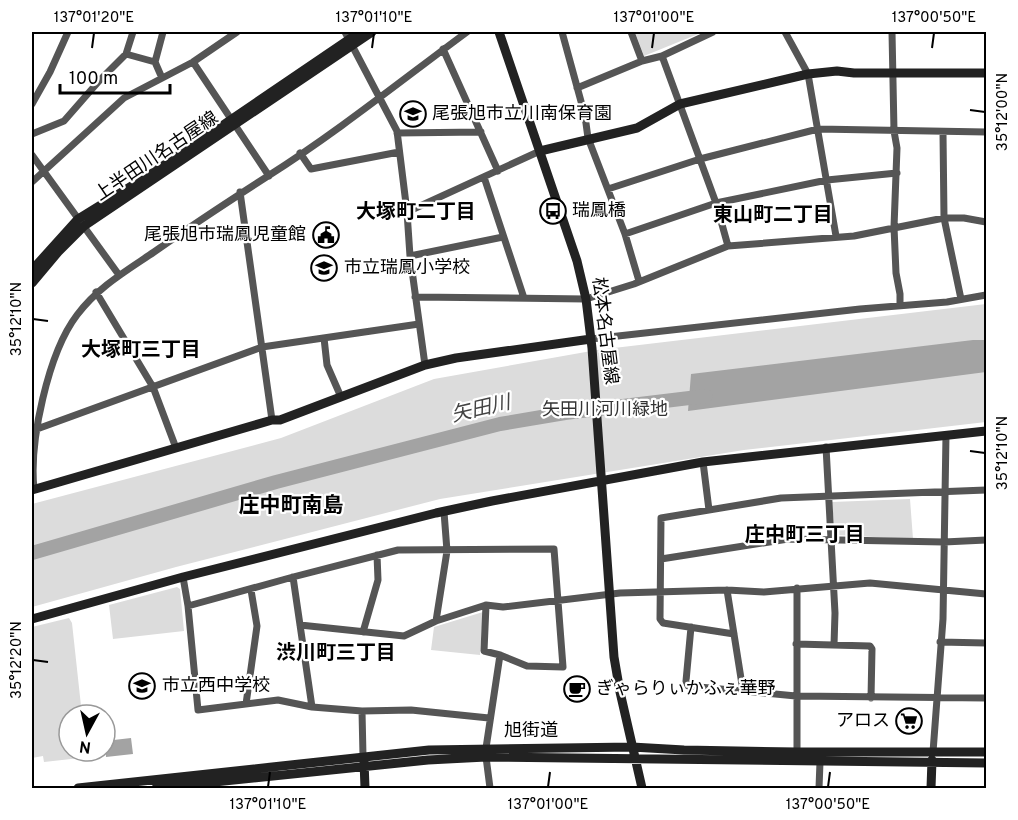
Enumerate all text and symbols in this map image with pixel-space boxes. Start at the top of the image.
text: 137°01'20"E [54,9,134,28]
text: 137°01'10"E [335,9,413,28]
text: 137°01'00"E [613,9,695,28]
text: 137°00'50"E [892,9,976,28]
scale bar [60,57,170,95]
text: 100 m [69,68,118,91]
text: 35°12'00"N [994,73,1013,151]
school or university icon: 尾張旭市立川南保育園 [398,99,428,129]
place label: 尾張旭市立川南保育園 [432,103,612,126]
street label: 上半田川名古屋線 [91,107,223,207]
bus stop icon: 瑞鳳橋 [538,196,568,226]
district label: 大塚町二丁目 [356,200,476,226]
place label: 瑞鳳橋 [572,200,626,223]
district label: 東山町二丁目 [713,203,833,229]
public building icon: 尾張旭市瑞鳳児童館 [311,220,341,250]
place label: 尾張旭市瑞鳳児童館 [144,224,306,247]
school or university icon: 市立瑞鳳小学校 [309,253,339,283]
place label: 市立瑞鳳小学校 [344,257,470,280]
street label: 松本名古屋線 [586,276,622,386]
text: 35°12'10"N [8,282,27,356]
district label: 大塚町三丁目 [81,338,201,364]
water label: 矢田川 [449,390,515,429]
park label: 矢田川河川緑地 [542,399,668,422]
text: 35°12'10"N [994,416,1013,490]
district label: 庄中町南島 [239,493,344,520]
district label: 庄中町三丁目 [745,523,865,549]
text: 35°12'20"N [8,621,27,699]
district label: 渋川町三丁目 [276,641,396,667]
school or university icon: 市立西中学校 [127,671,157,701]
cafe icon: ぎゃらりぃかふぇ華野 [562,674,592,704]
place label: 市立西中学校 [162,675,270,698]
place label: ぎゃらりぃかふぇ華野 [596,678,776,701]
north arrow [57,703,117,763]
supermarket icon: アロス [894,706,924,736]
place label: アロス [836,710,890,733]
street label: 旭街道 [504,720,558,743]
text: N [78,735,92,757]
text: 137°01'10"E [229,796,307,815]
text: 137°01'00"E [507,796,589,815]
text: 137°00'50"E [786,796,870,815]

